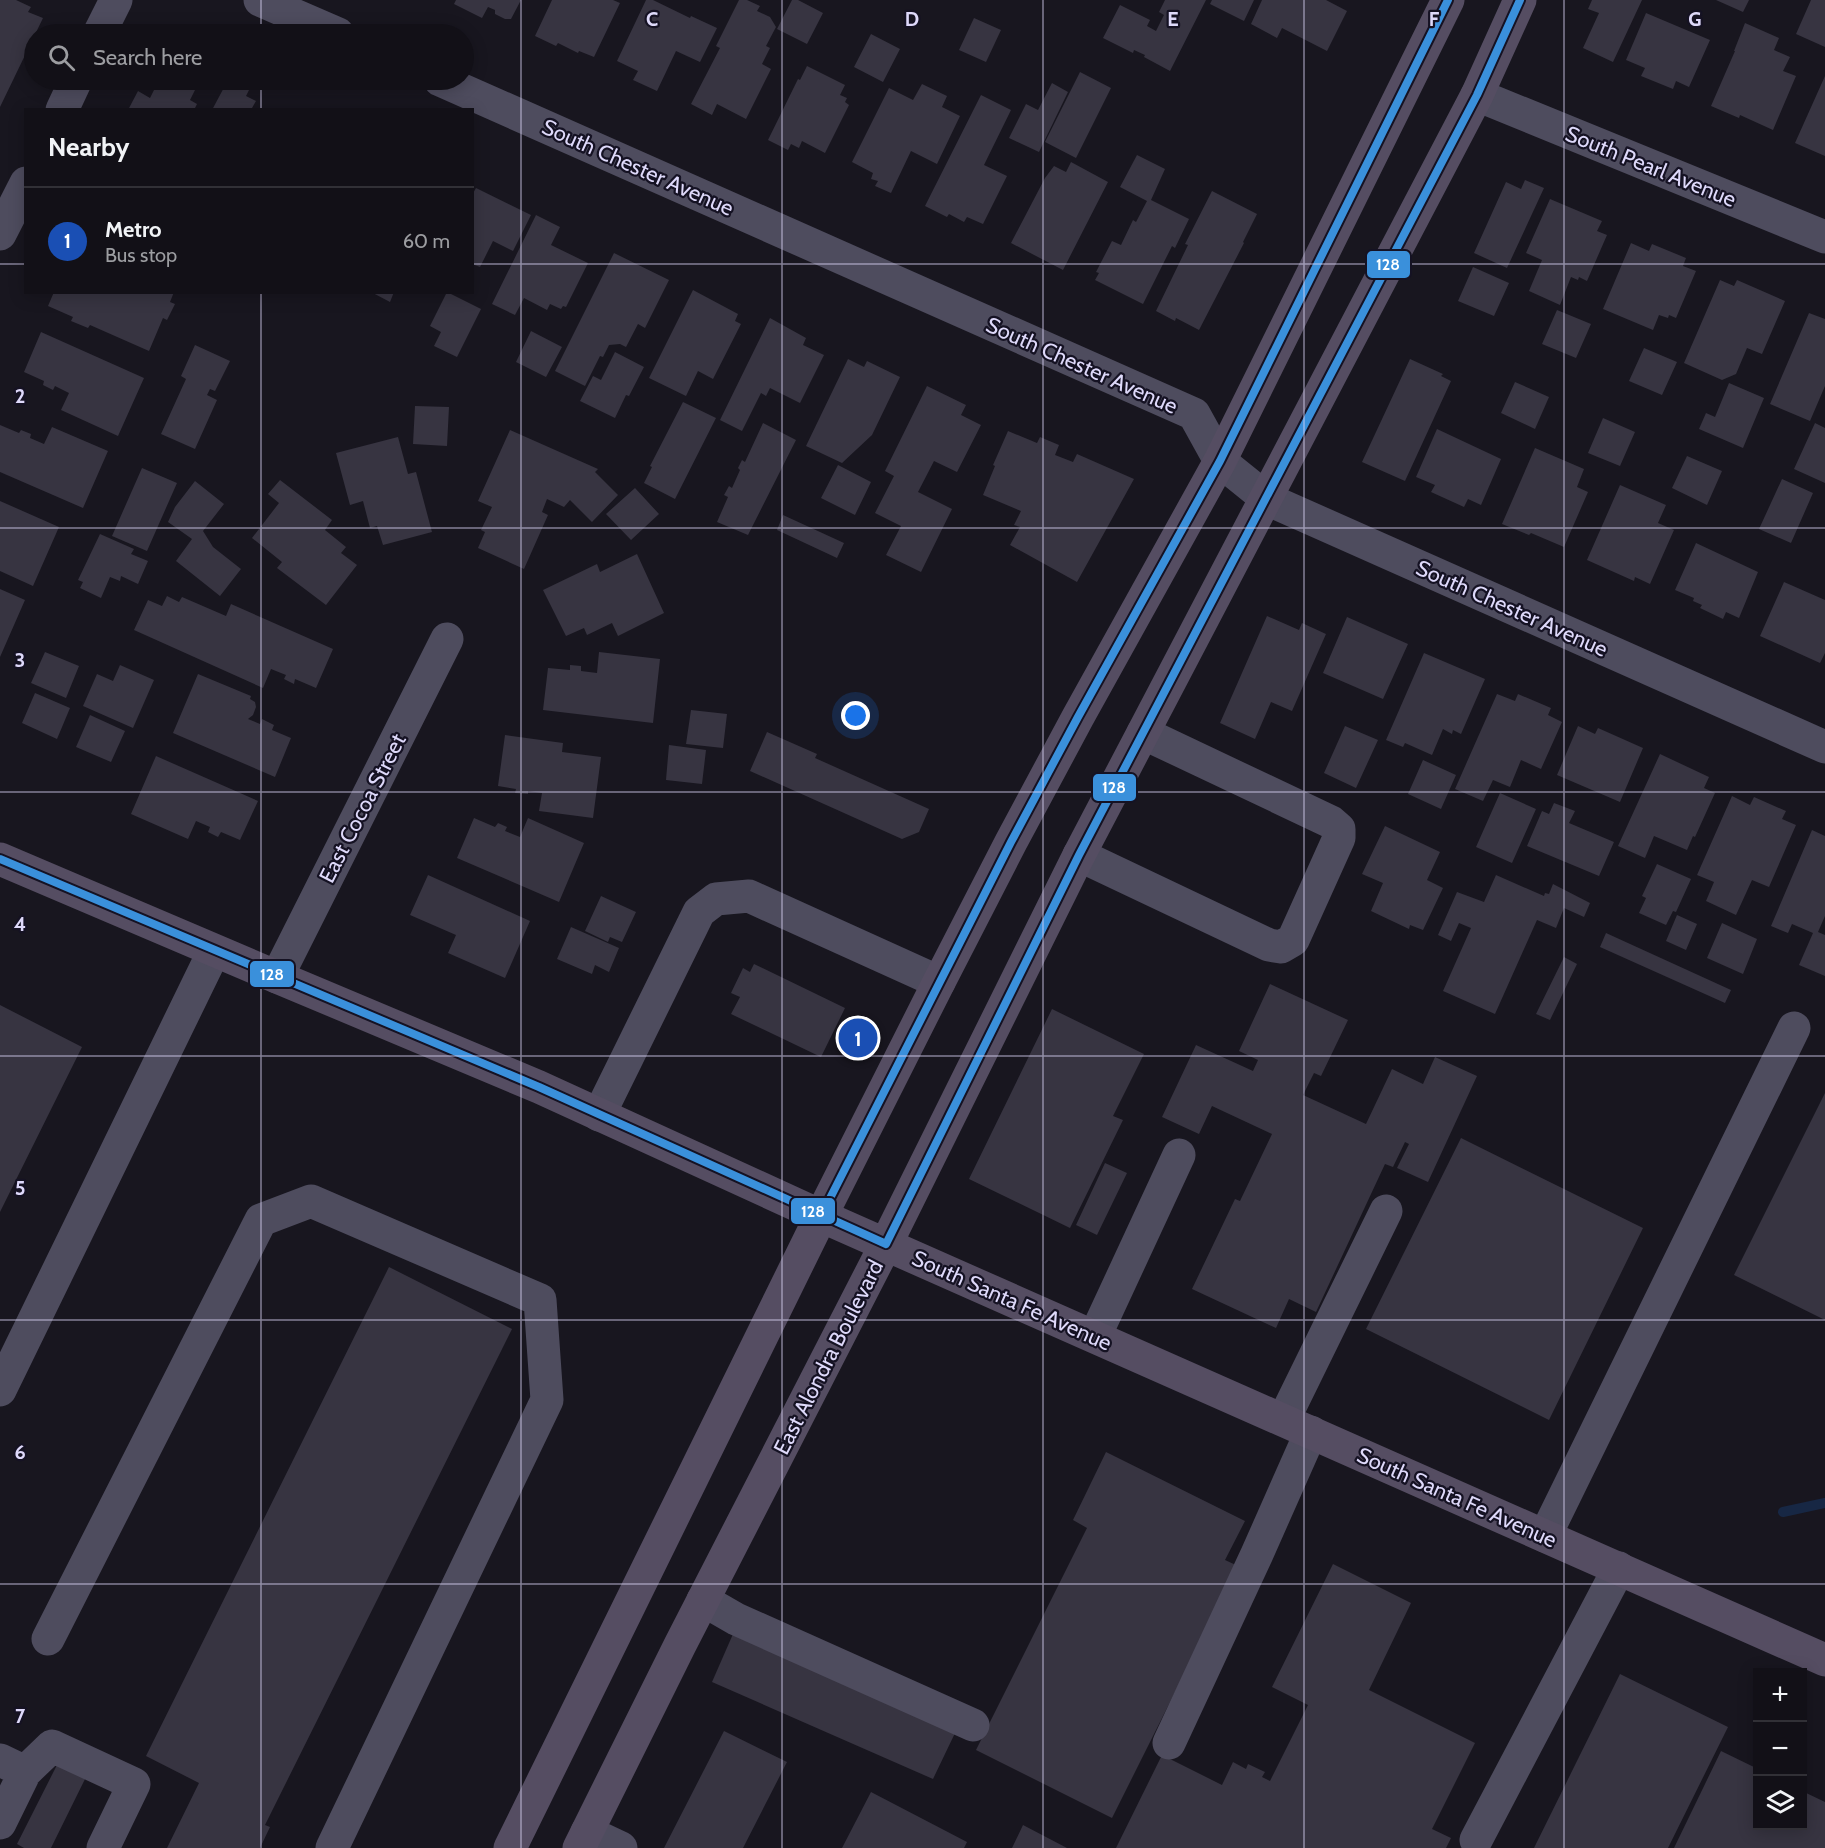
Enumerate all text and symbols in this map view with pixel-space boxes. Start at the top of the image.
text: C [646,7,658,31]
text: D [905,7,919,31]
text: E [1167,7,1179,31]
text: F [1429,7,1440,31]
text: G [1688,7,1702,31]
search box [24,24,474,90]
icon: search [45,41,78,74]
text: Search here [93,44,202,71]
street label: South Chester Avenue [538,113,738,222]
street label: South Pearl Avenue [1561,120,1740,213]
text: Nearby [48,131,129,163]
text: Metro [105,216,162,243]
text: 1 [64,229,71,253]
text: 60 m [403,229,450,253]
text: Bus stop [105,243,177,267]
line badge: 128 [1366,250,1411,279]
text: 128 [1376,255,1400,274]
street label: South Chester Avenue [982,311,1182,420]
text: 2 [15,384,25,408]
street label: South Chester Avenue [1412,554,1612,663]
text: 3 [15,648,25,672]
your location [841,701,870,730]
street label: East Cocoa Street [313,729,412,887]
line badge: 128 [1092,773,1137,802]
text: 128 [1102,778,1126,797]
text: 4 [14,912,26,936]
line badge: 128 [249,960,295,988]
text: 128 [260,965,284,984]
pin: 1 [838,1016,878,1060]
text: 5 [15,1176,25,1200]
line badge: 128 [790,1197,836,1225]
text: 128 [801,1202,825,1221]
street label: South Santa Fe Avenue [908,1244,1116,1357]
street label: East Alondra Boulevard [768,1255,889,1459]
text: 6 [14,1440,26,1464]
street label: South Santa Fe Avenue [1353,1441,1561,1554]
map controls [1753,1668,1807,1830]
button: + [1753,1668,1807,1722]
text: 7 [15,1704,26,1728]
button: − [1753,1722,1807,1776]
button: layers [1753,1776,1807,1830]

